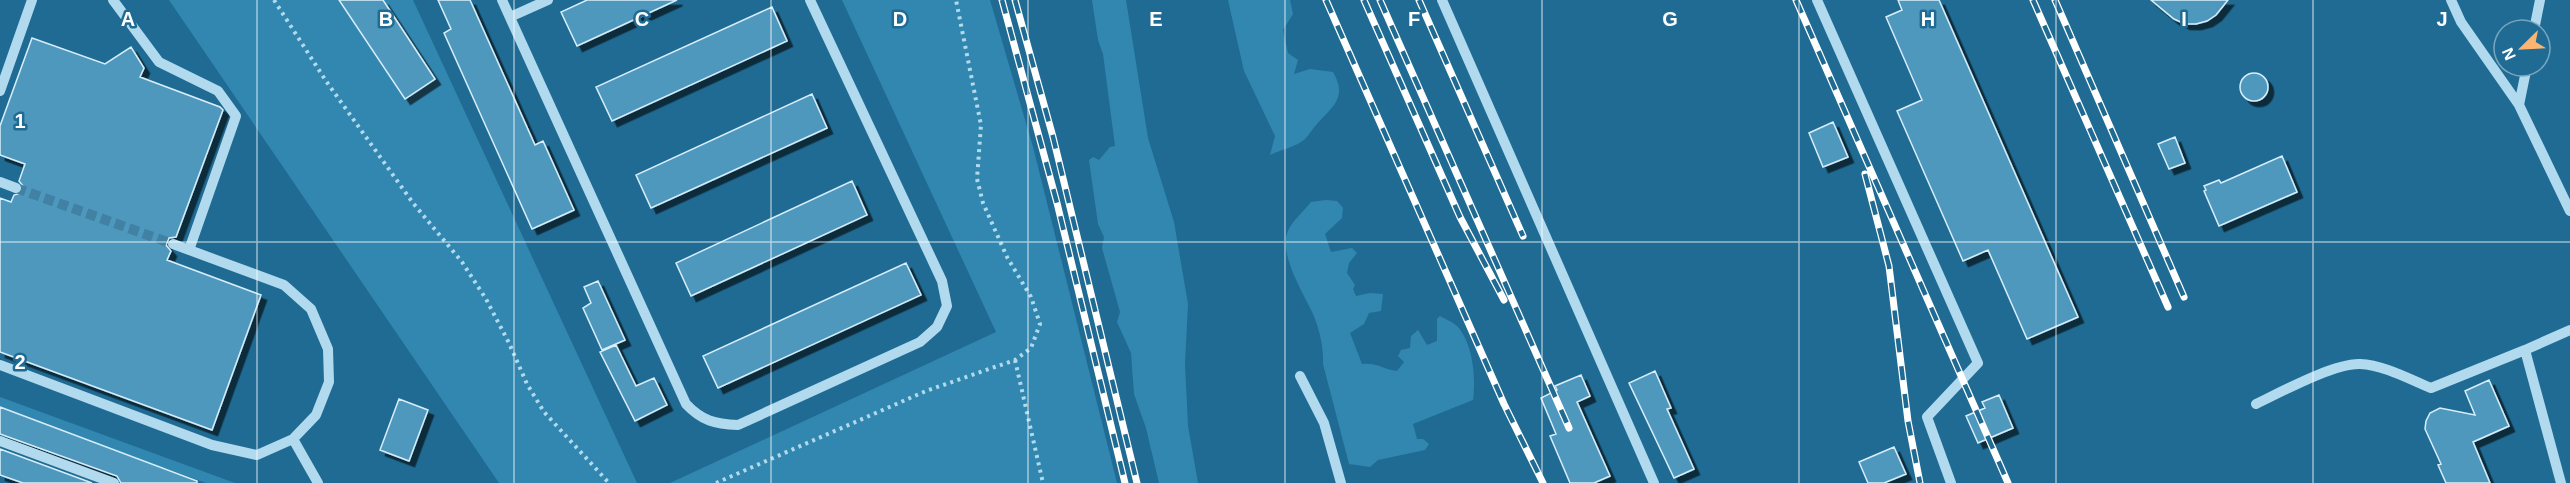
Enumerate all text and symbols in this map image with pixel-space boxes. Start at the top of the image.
text: A [121,8,135,30]
text: B [379,8,393,30]
text: C [635,8,649,30]
text: D [893,8,907,30]
text: E [1149,8,1163,30]
text: F [1408,8,1420,30]
text: G [1662,8,1678,30]
text: H [1921,8,1935,30]
text: I [2181,8,2187,30]
text: J [2436,8,2448,30]
north arrow [2492,18,2552,78]
text: N [2499,45,2519,63]
text: 1 [14,110,26,132]
text: 2 [14,351,26,373]

